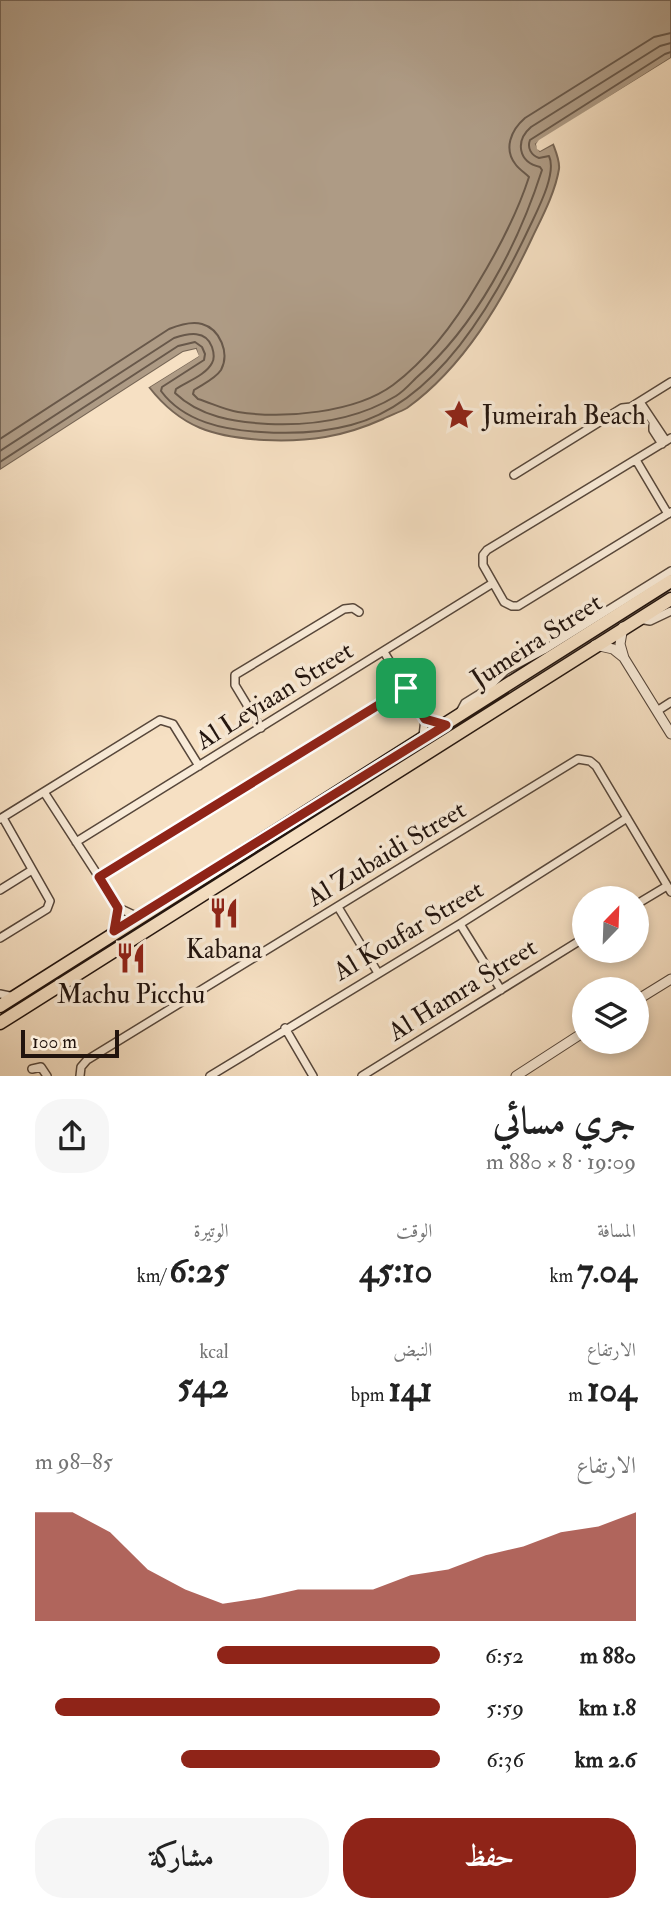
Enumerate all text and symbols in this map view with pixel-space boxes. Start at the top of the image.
place icon: Jumeirah Beach [442,398,476,432]
place label: Jumeirah Beach [481,400,646,432]
street label: Jumeira Street [464,587,608,696]
street label: Al Leyiaan Street [189,635,359,758]
pin [376,658,436,718]
icon: arrive [387,669,425,707]
street label: Al Zubaidi Street [300,794,472,914]
street label: Al Koufar Street [327,874,489,989]
north arrow [572,886,649,962]
map controls [572,886,649,1054]
restaurant icon: Kabana [207,896,241,930]
street label: Al Hamra Street [381,931,543,1049]
place label: Kabana [186,934,263,966]
restaurant icon: Machu Picchu [114,941,148,975]
button: layers [572,977,649,1054]
place label: Machu Picchu [57,979,205,1011]
scale bar [21,1027,119,1058]
text: 100 m [32,1030,77,1054]
text: جري مسائي [493,1097,636,1145]
button: share [35,1099,109,1173]
text: 19:09 · 8 × 880 m [486,1147,636,1176]
text: الوتيرة [194,1219,229,1243]
text: الوقت [396,1219,432,1243]
text: المسافة [597,1219,636,1243]
text: 6:25 [169,1249,229,1293]
text: 45:10 [359,1249,432,1293]
text: 7.04 [577,1249,636,1293]
text: /km [137,1264,169,1288]
text: km [549,1264,577,1288]
text: النبض [393,1338,432,1362]
text: الارتفاع [587,1338,636,1362]
text: kcal [200,1340,229,1364]
text: 542 [178,1364,229,1408]
text: 141 [388,1368,432,1412]
text: 104 [587,1368,636,1412]
text: bpm [351,1383,388,1407]
text: m [568,1383,587,1407]
text: 85–98 m [35,1447,113,1476]
text: الارتفاع [576,1451,636,1480]
text: 6:52 [485,1641,524,1670]
text: 880 m [580,1641,636,1670]
text: 5:59 [486,1693,524,1722]
text: 1.8 km [579,1693,636,1722]
text: 6:36 [486,1745,524,1774]
text: 2.6 km [575,1745,636,1774]
button: مشاركة [35,1818,329,1898]
button: حفظ [343,1818,636,1898]

